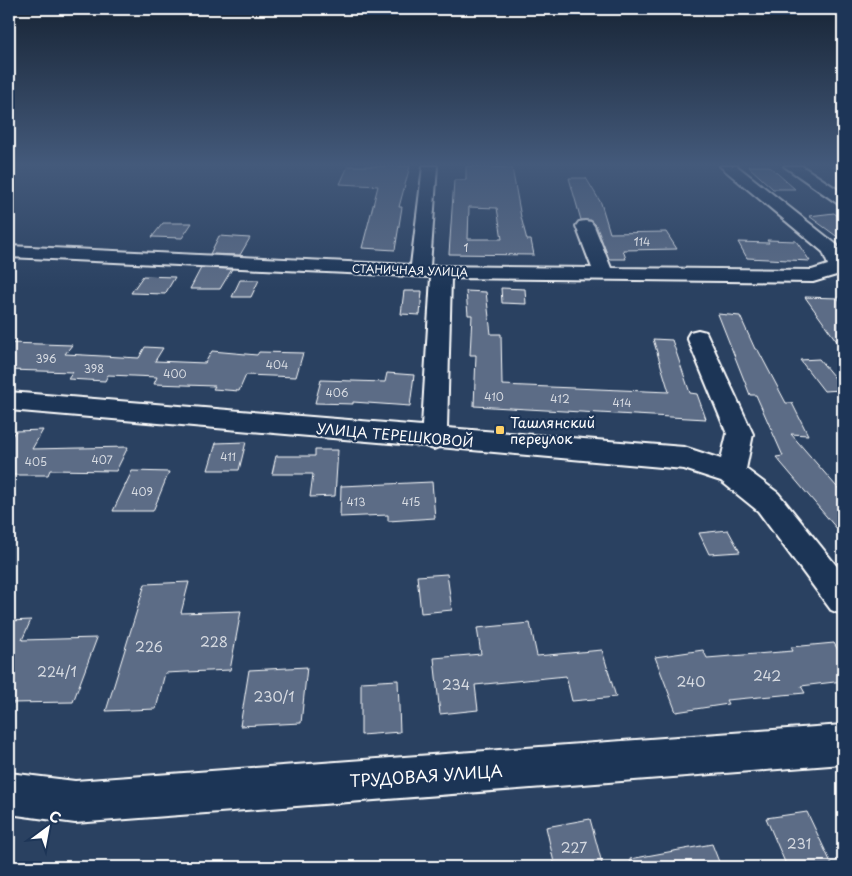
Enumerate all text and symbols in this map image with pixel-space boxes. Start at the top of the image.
house number: 114 [634,233,650,250]
house number: 1 [464,239,469,256]
street label: СТАНИЧНАЯ УЛИЦА [352,259,469,281]
house number: 396 [36,350,57,367]
house number: 404 [266,356,288,373]
house number: 398 [84,360,104,377]
house number: 400 [163,365,187,382]
house number: 406 [325,384,349,401]
house number: 410 [484,388,504,405]
house number: 412 [550,390,570,407]
house number: 414 [613,394,631,411]
place label: Ташлянский переулок [510,412,595,449]
street label: УЛИЦА ТЕРЕШКОВОЙ [316,418,474,452]
marker: Ташлянский переулок [494,424,506,436]
house number: 411 [220,448,236,465]
house number: 407 [91,451,113,468]
house number: 405 [25,453,47,470]
house number: 409 [131,483,153,500]
house number: 413 [346,493,366,510]
house number: 415 [402,493,420,510]
house number: 228 [200,631,228,652]
house number: 226 [135,636,163,657]
house number: 224/1 [37,661,77,682]
house number: 242 [753,665,781,686]
house number: 240 [676,671,706,692]
house number: 234 [442,674,470,695]
house number: 230/1 [253,686,295,707]
street label: ТРУДОВАЯ УЛИЦА [349,758,503,792]
north arrow [22,804,72,854]
text: С [45,805,65,828]
house number: 231 [787,833,811,854]
house number: 227 [561,837,587,858]

